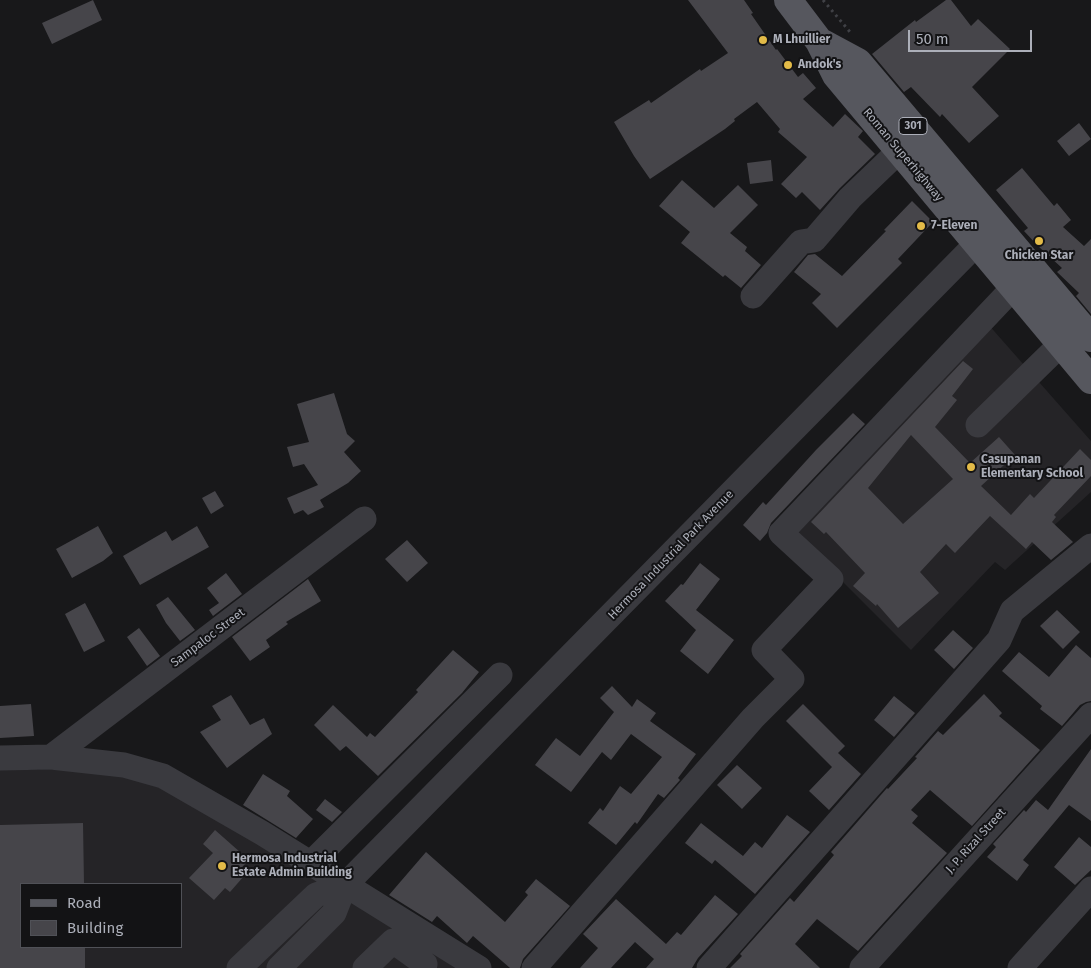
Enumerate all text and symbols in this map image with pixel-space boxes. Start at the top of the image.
scale bar [911,20,1035,52]
text: 50 m [916,30,949,48]
place label: M Lhuillier [773,33,830,47]
marker: M Lhuillier [757,34,769,46]
place label: Andok's [798,58,841,72]
marker: Andok's [782,59,794,71]
street label: Roman Superhighway [860,105,946,205]
road number: 301 [899,118,927,134]
place label: 7-Eleven [931,219,977,233]
marker: 7-Eleven [915,220,927,232]
marker: Chicken Star [1033,235,1045,247]
place label: Chicken Star [1005,249,1073,263]
place label: Casupanan Elementary School [981,453,1083,481]
marker: Casupanan Elementary School [965,461,977,473]
street label: Hermosa Industrial Park Avenue [605,487,737,623]
street label: Sampaloc Street [168,606,248,670]
street label: J. P. Rizal Street [943,805,1009,877]
place label: Hermosa Industrial Estate Admin Building [232,852,352,880]
marker: Hermosa Industrial Estate Admin Building [216,860,228,872]
legend [20,883,182,948]
text: Road [67,894,102,912]
text: Building [67,919,123,937]

